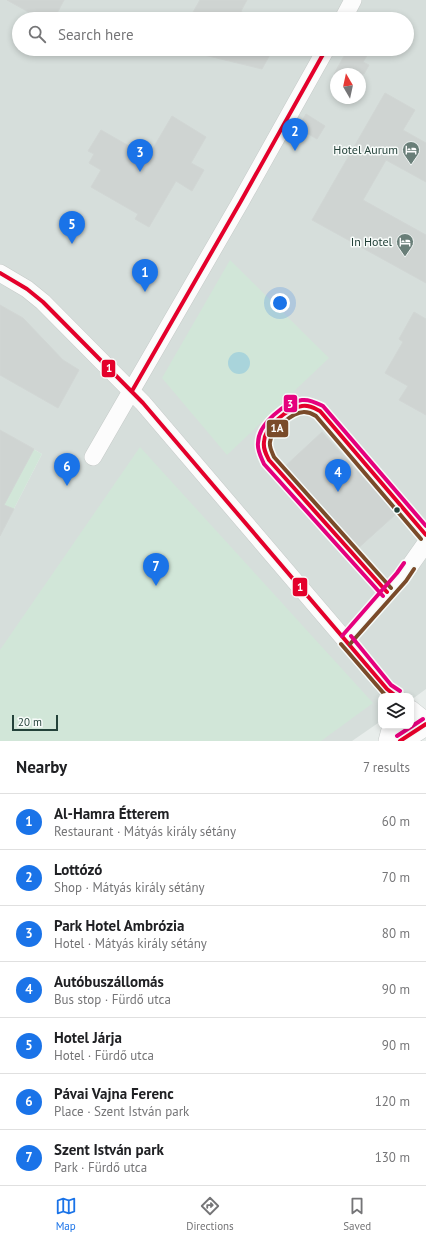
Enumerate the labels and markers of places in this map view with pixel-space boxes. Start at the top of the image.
pin: 2 [282,118,308,151]
pin: 3 [127,139,153,172]
hotel icon: Hotel Aurum [401,140,421,165]
place label: Hotel Aurum [333,142,398,157]
pin: 5 [59,211,85,244]
hotel icon: In Hotel [395,232,415,257]
place label: In Hotel [351,234,392,249]
pin: 1 [132,259,158,292]
pin: 6 [54,453,80,486]
pin: 4 [325,459,351,492]
unlabelled marker [392,505,402,515]
pin: 7 [143,553,169,586]

